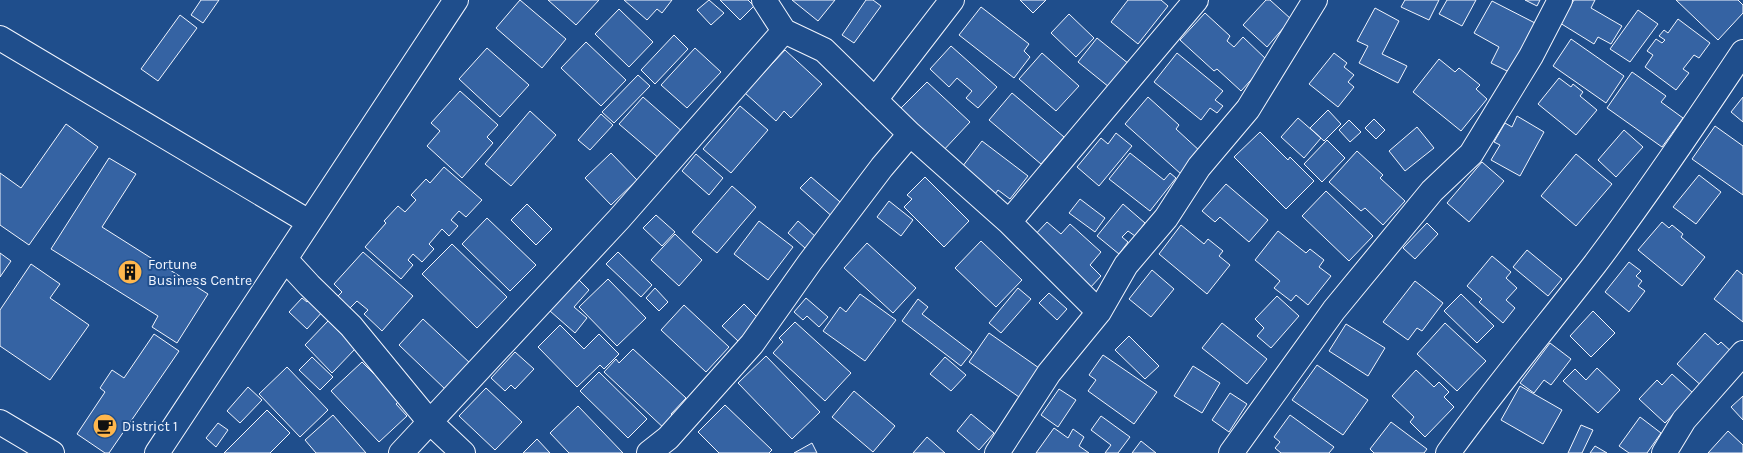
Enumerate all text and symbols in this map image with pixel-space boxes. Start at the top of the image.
place label: Fortune Business Centre [148,256,252,289]
building icon: Fortune Business Centre [117,259,143,285]
cafe icon: District 1 [92,413,118,439]
place label: District 1 [122,418,178,435]

